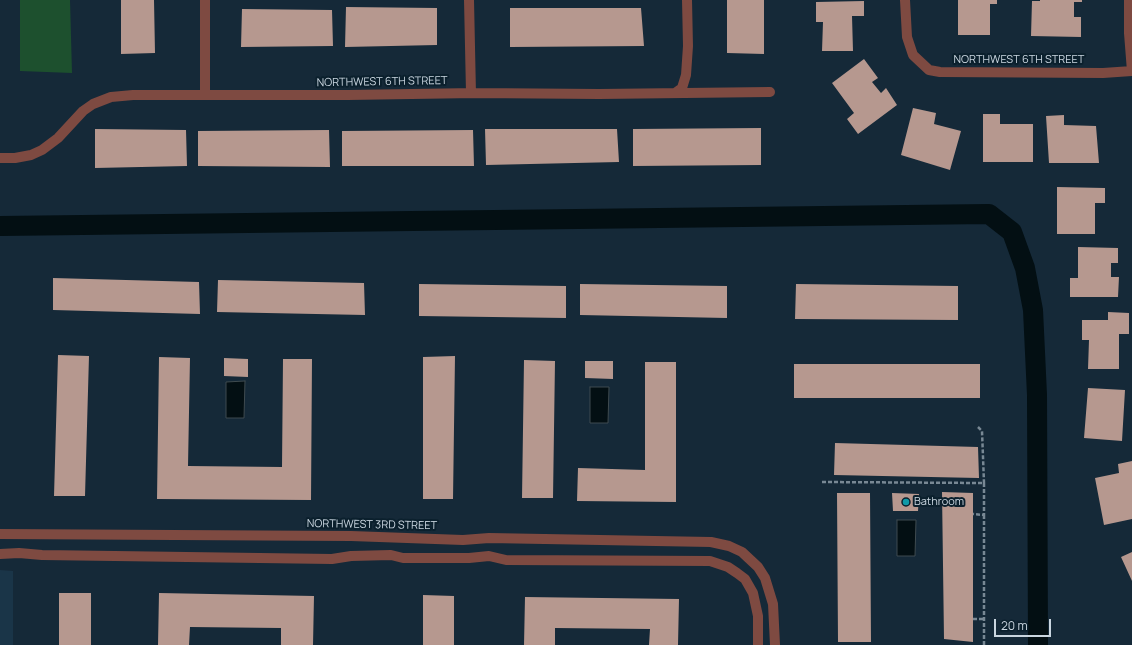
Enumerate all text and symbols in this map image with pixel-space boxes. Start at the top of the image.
street label: NORTHWEST 6TH STREET [954,53,1084,67]
street label: NORTHWEST 6TH STREET [316,74,448,90]
place label: Bathroom [914,495,964,509]
marker: Bathroom [901,497,911,507]
street label: NORTHWEST 3RD STREET [307,517,437,533]
scale bar [996,611,1053,637]
text: 20 m [1001,617,1028,634]

